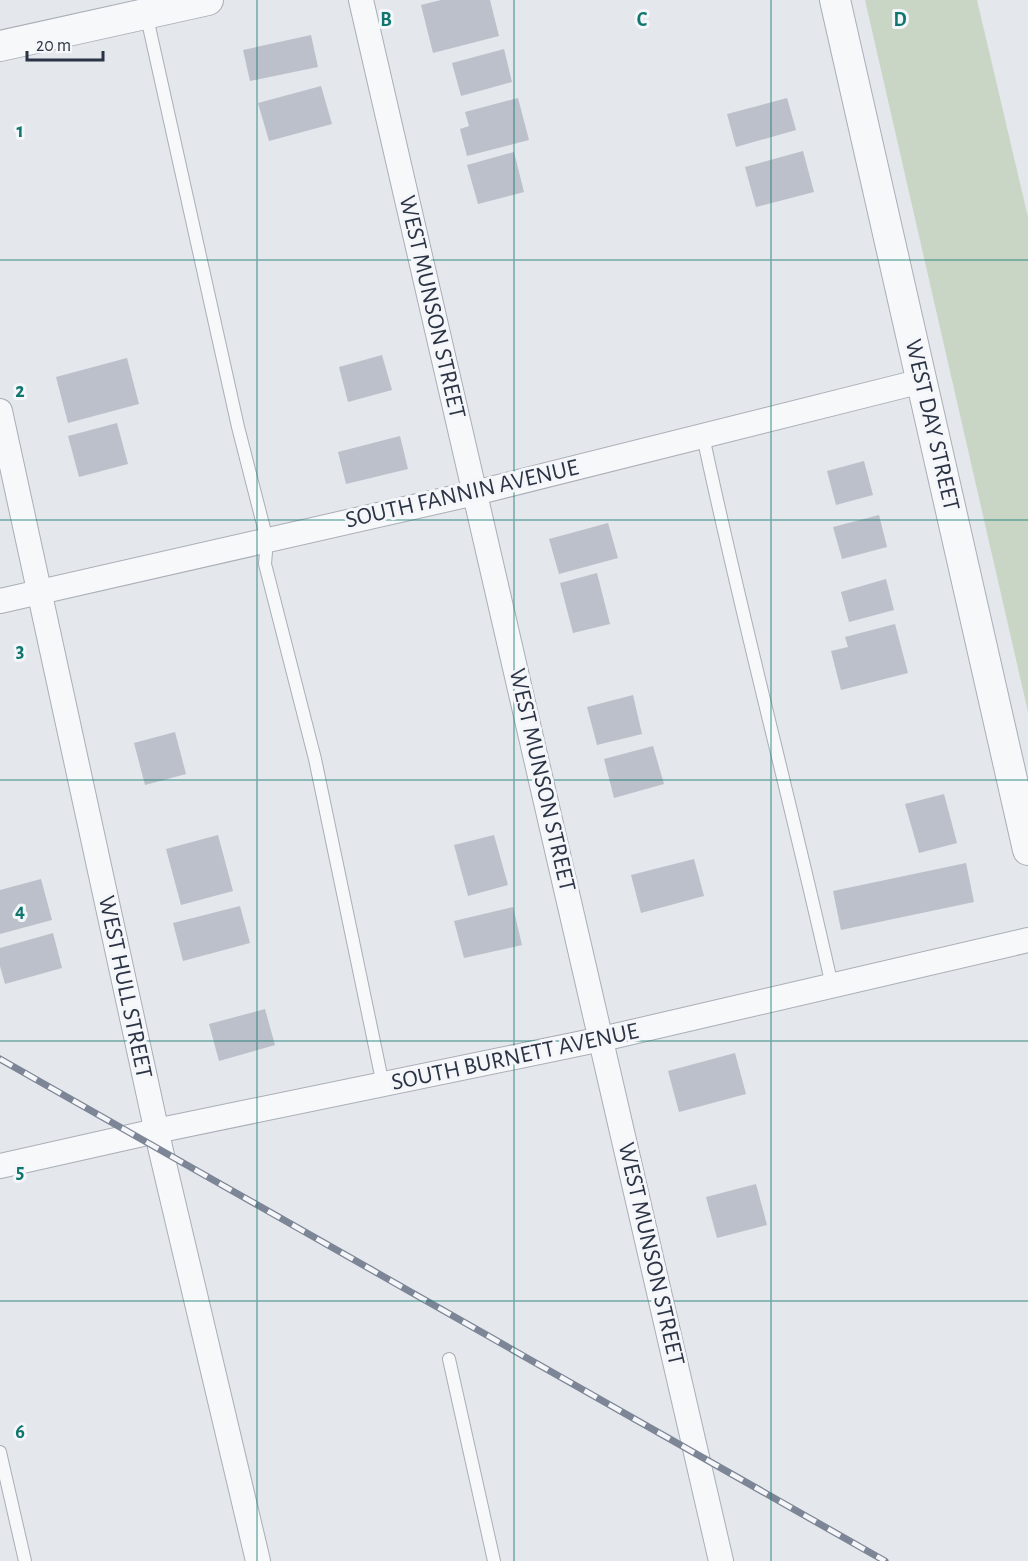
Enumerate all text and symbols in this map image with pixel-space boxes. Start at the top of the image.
text: B [380,10,392,30]
text: C [637,10,648,30]
text: D [893,10,907,30]
scale bar [27,24,104,62]
text: 20 m [36,37,71,55]
text: 1 [16,121,24,141]
street label: WEST MUNSON STREET [395,193,469,421]
street label: WEST DAY STREET [901,337,963,513]
text: 2 [15,381,25,401]
street label: SOUTH FANNIN AVENUE [343,455,581,533]
text: 3 [16,641,24,661]
street label: WEST MUNSON STREET [505,666,579,894]
street label: WEST HULL STREET [94,894,156,1081]
text: 4 [15,901,25,921]
street label: SOUTH BURNETT AVENUE [389,1019,641,1095]
street label: WEST MUNSON STREET [614,1140,688,1368]
text: 5 [16,1162,24,1182]
text: 6 [15,1422,25,1442]

